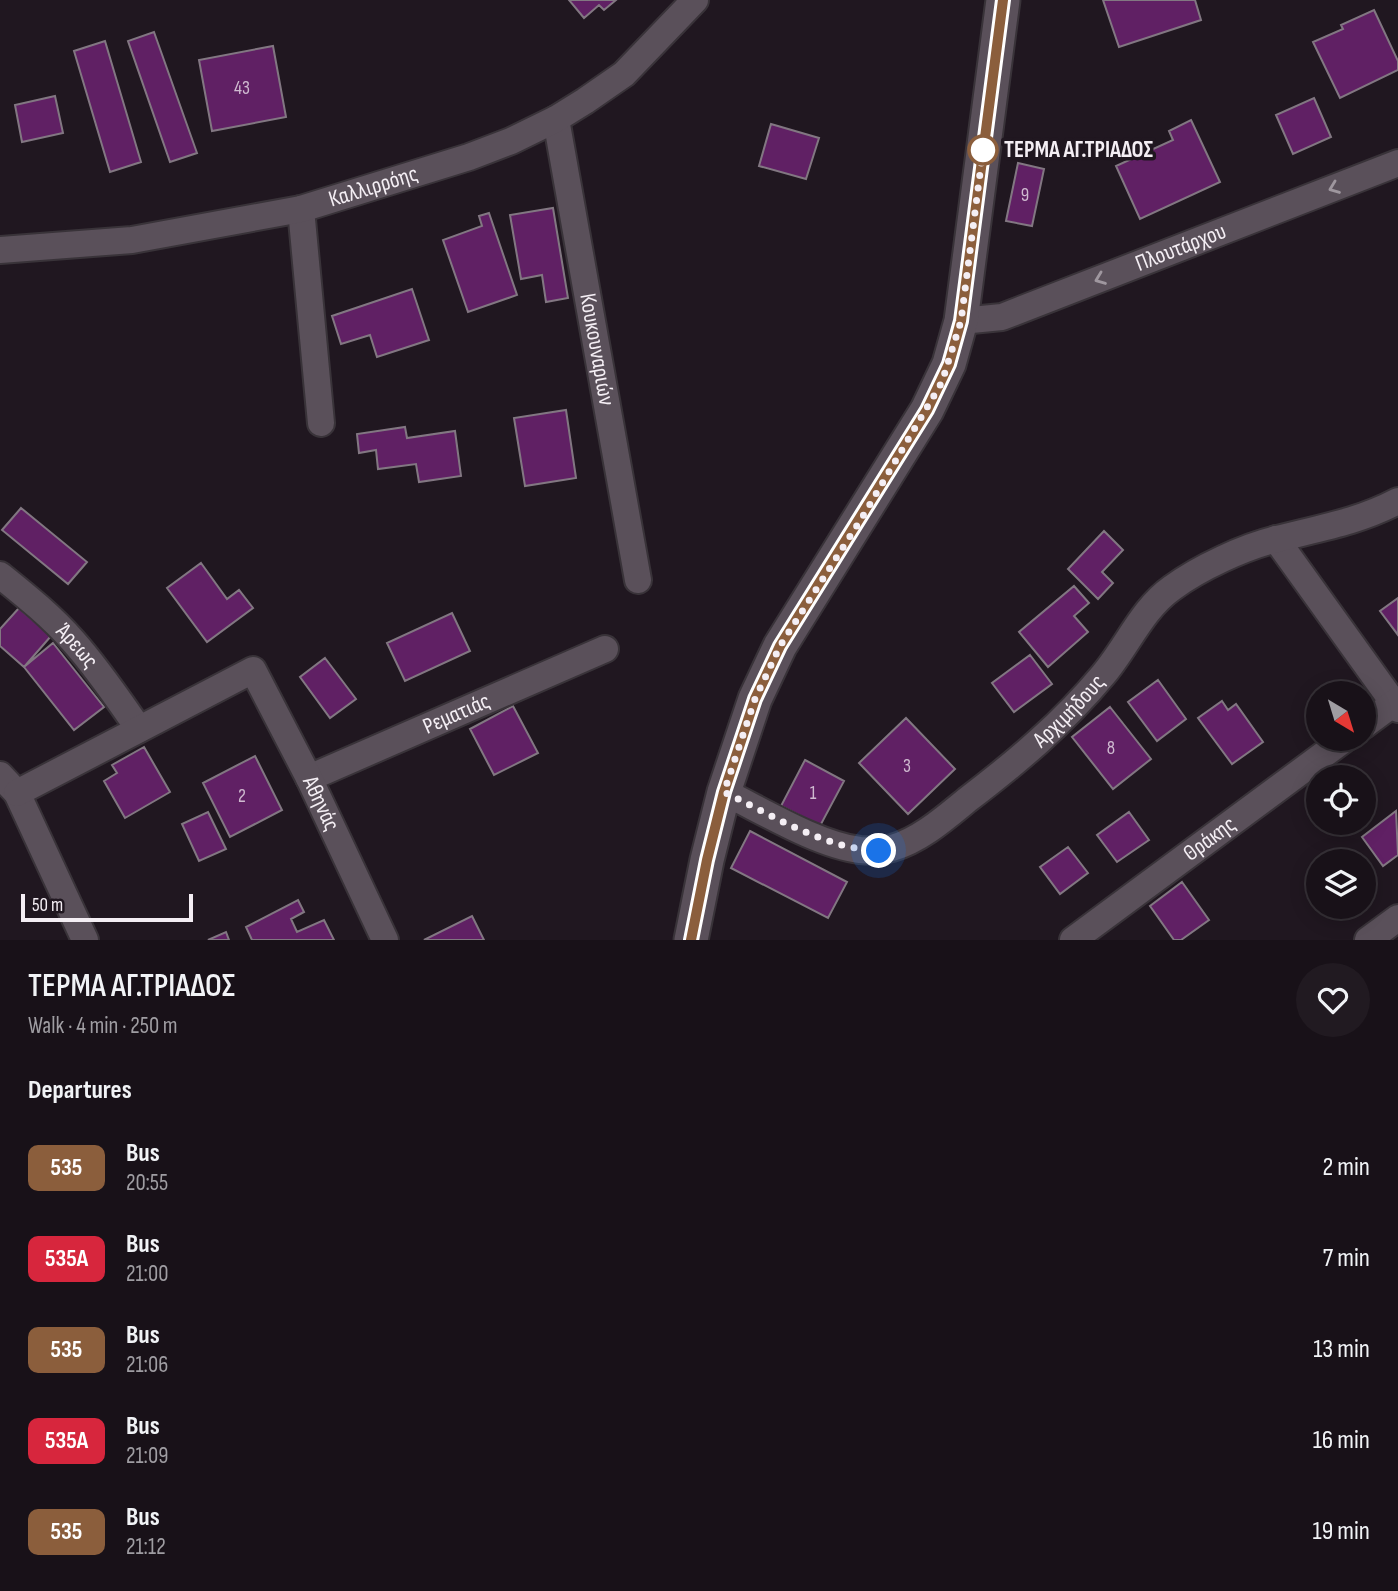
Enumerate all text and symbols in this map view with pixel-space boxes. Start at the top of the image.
house number: 43 [234,77,250,100]
marker: ΤΕΡΜΑ ΑΓ.ΤΡΙΑΔΟΣ [968,135,998,165]
place label: ΤΕΡΜΑ ΑΓ.ΤΡΙΑΔΟΣ [1004,136,1154,164]
street label: Καλλιρρόης [325,160,421,214]
one-way arrow [1329,179,1341,193]
house number: 9 [1021,184,1029,207]
street label: Πλουτάρχου [1131,217,1230,278]
one-way arrow [1094,271,1106,285]
street label: Κουκουναριών [573,291,621,408]
street label: Άρεως [50,617,104,674]
street label: Αρχιμήδους [1026,669,1111,754]
north arrow [1306,681,1376,751]
map controls [1306,681,1376,919]
street label: Ρεματιάς [419,687,494,741]
house number: 8 [1107,737,1115,760]
house number: 3 [903,755,911,778]
button: locate [1306,765,1376,835]
street label: Αθηνάς [296,771,346,836]
house number: 1 [810,782,817,805]
house number: 2 [238,785,246,808]
street label: Θράκης [1178,810,1241,867]
your location [861,833,896,868]
button: layers [1306,849,1376,919]
scale bar [21,891,192,923]
text: 50 m [32,894,63,917]
button: heart [1296,963,1370,1037]
text: ΤΕΡΜΑ ΑΓ.ΤΡΙΑΔΟΣ [28,966,235,1006]
text: Walk · 4 min · 250 m [28,1012,178,1040]
text: Departures [28,1075,132,1106]
text: Bus [126,1138,160,1169]
text: 2 min [1322,1152,1370,1183]
text: 535 [51,1153,82,1182]
text: 20:55 [126,1169,168,1197]
text: Bus [126,1229,160,1260]
text: 7 min [1323,1243,1370,1274]
text: 535A [45,1244,88,1273]
text: 21:00 [126,1260,168,1288]
text: Bus [126,1320,160,1351]
text: 13 min [1313,1334,1370,1365]
text: 535 [51,1335,82,1364]
text: 21:06 [126,1351,168,1379]
text: Bus [126,1411,160,1442]
text: 16 min [1313,1425,1370,1456]
text: 535A [45,1426,88,1455]
text: 21:09 [126,1442,168,1470]
text: Bus [126,1502,160,1533]
text: 19 min [1313,1516,1370,1547]
text: 535 [51,1517,82,1546]
text: 21:12 [126,1533,166,1561]

